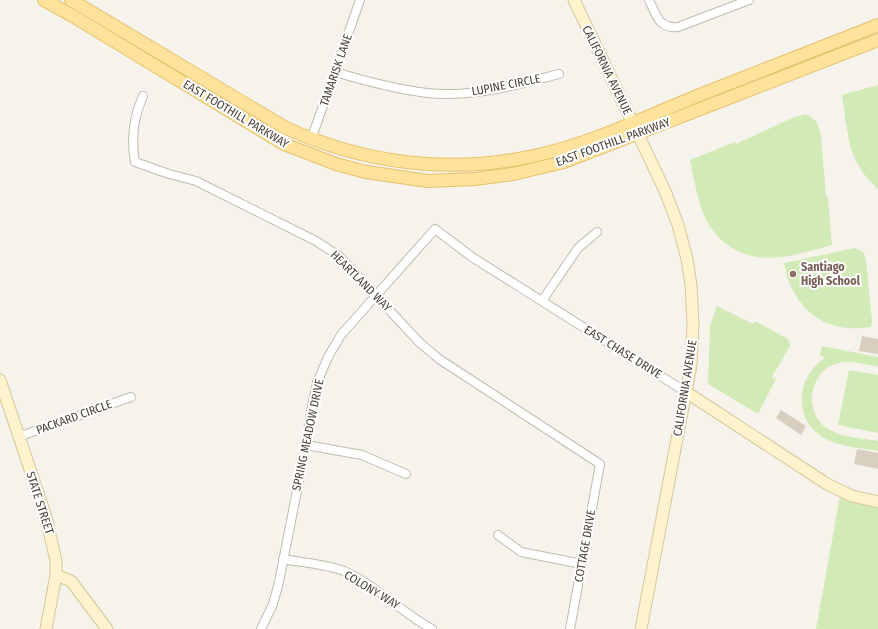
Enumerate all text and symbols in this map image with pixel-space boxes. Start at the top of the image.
street label: CALIFORNIA AVENUE [579,23,635,117]
street label: TAMARISK LANE [317,32,355,108]
street label: LUPINE CIRCLE [470,71,542,99]
street label: EAST FOOTHILL PARKWAY [181,77,291,151]
street label: EAST FOOTHILL PARKWAY [554,115,672,169]
street label: HEARTLAND WAY [328,248,394,314]
place label: Santiago High School [801,260,861,288]
marker: Santiago High School [788,269,798,279]
street label: EAST CHASE DRIVE [582,323,665,382]
street label: CALIFORNIA AVENUE [670,338,700,437]
street label: SPRING MEADOW DRIVE [289,377,327,492]
street label: PACKARD CIRCLE [34,397,114,437]
street label: STATE STREET [23,470,57,536]
street label: COTTAGE DRIVE [572,508,598,583]
street label: COLONY WAY [342,568,402,612]

